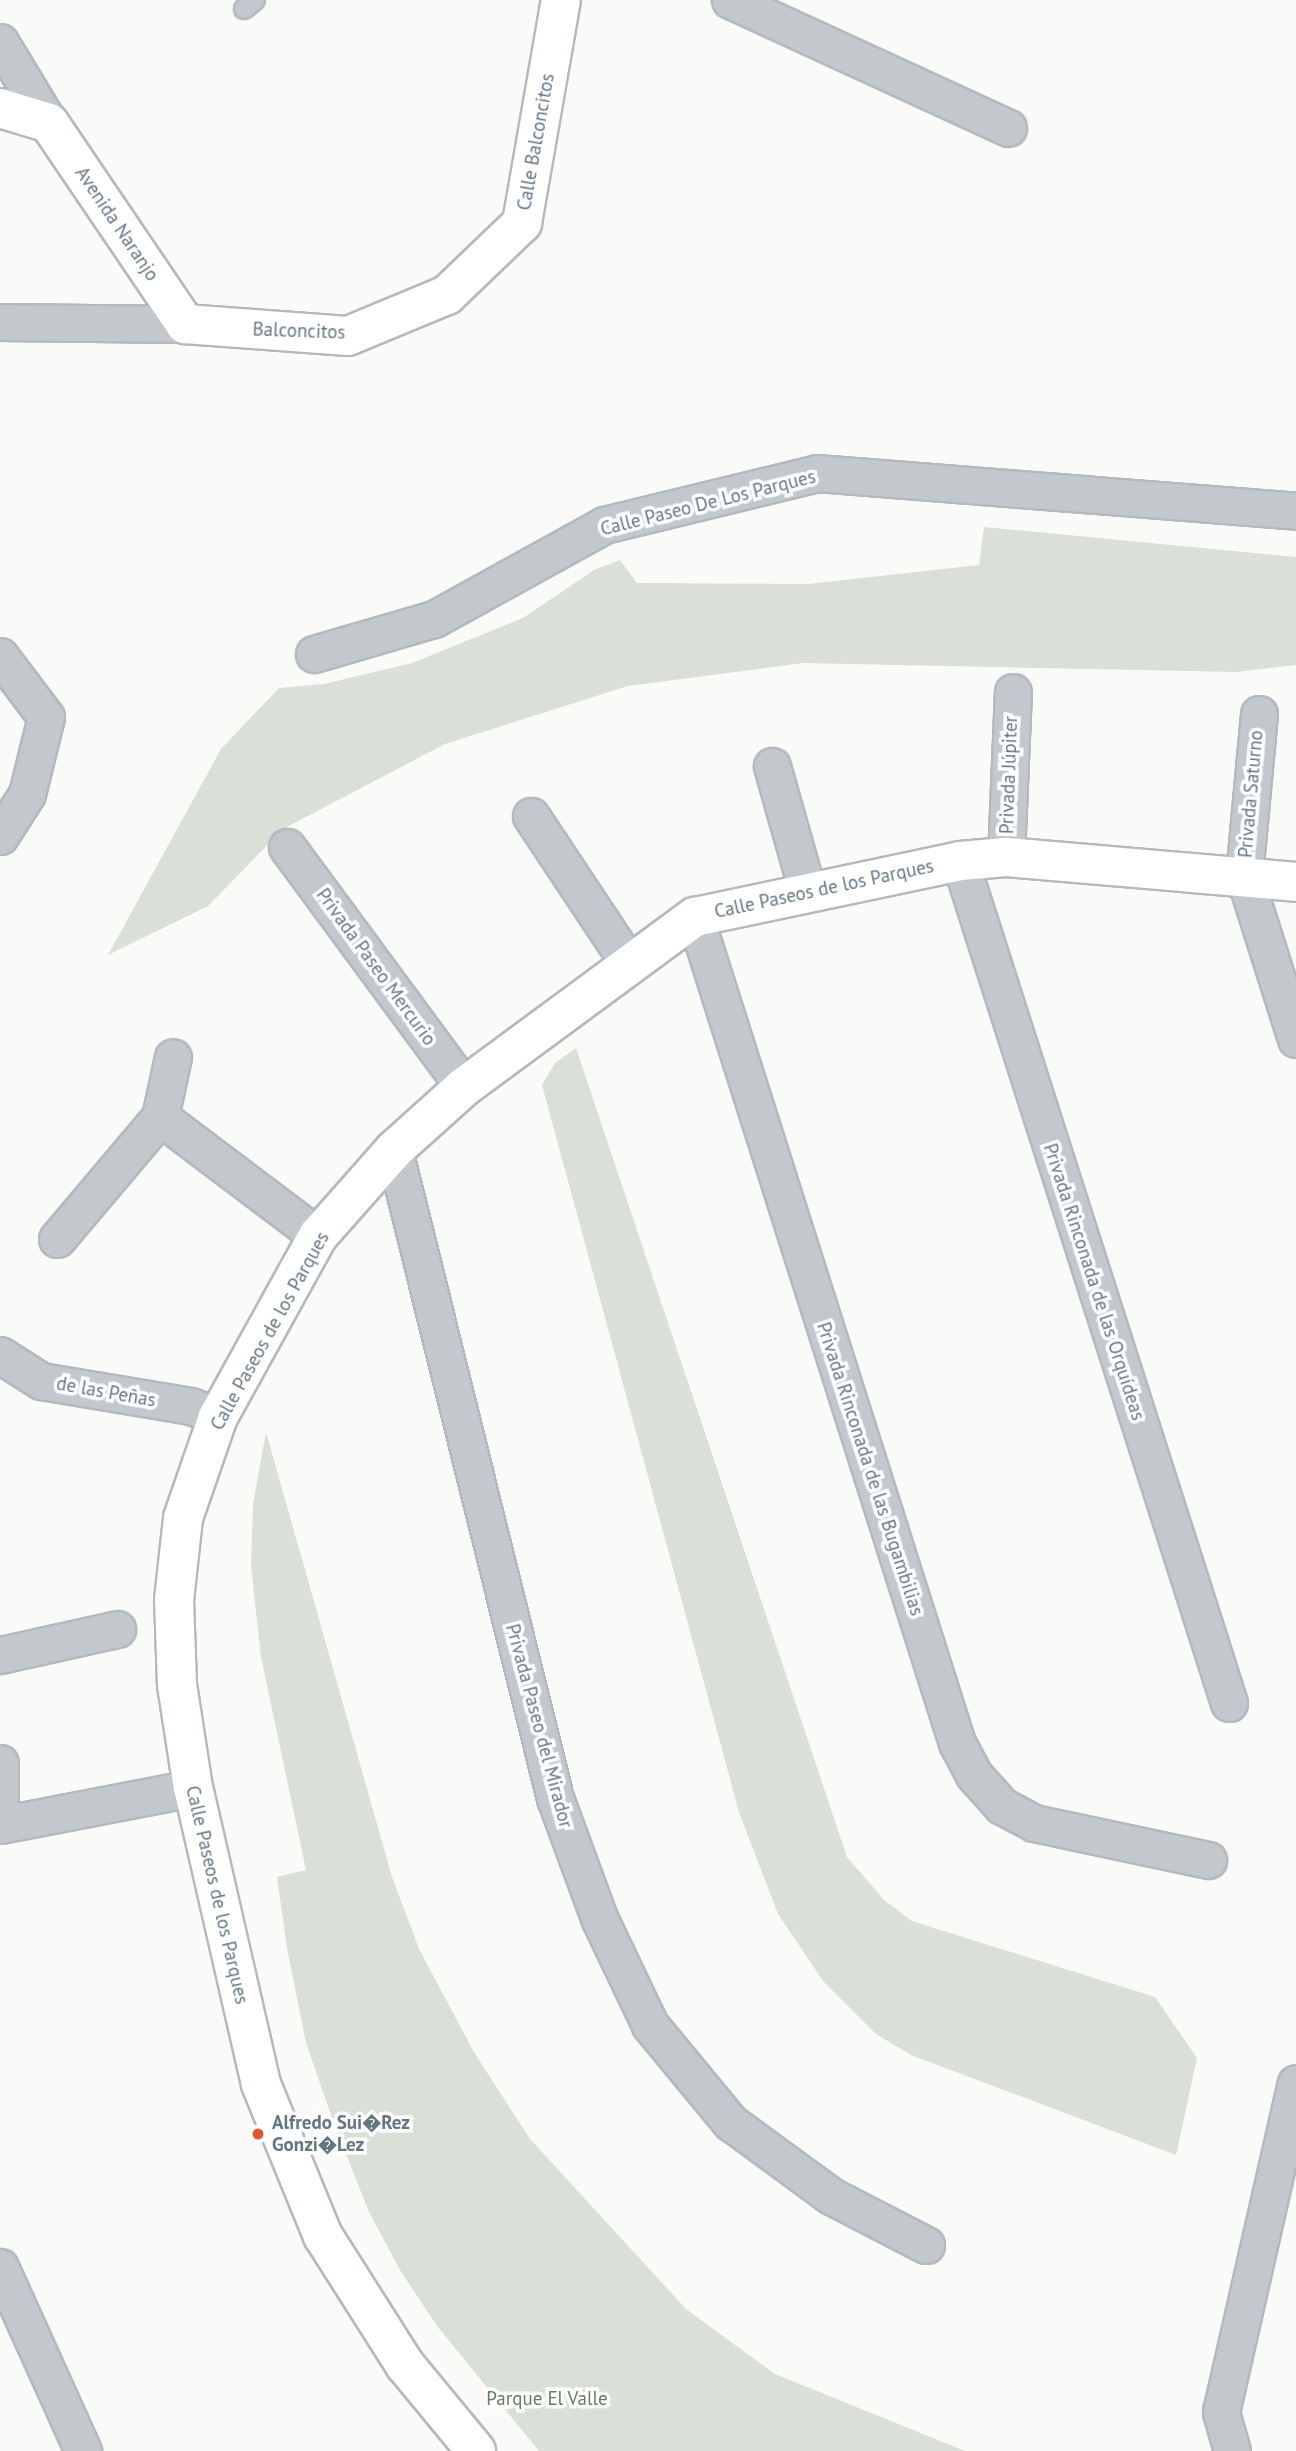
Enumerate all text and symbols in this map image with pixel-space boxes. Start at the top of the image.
street label: Calle Balconcitos [513,72,559,212]
street label: Avenida Naranjo [70,162,164,286]
street label: Balconcitos [252,318,346,344]
street label: Calle Paseo De Los Parques [598,465,818,541]
street label: Privada Júpiter [996,715,1022,835]
street label: Privada Saturno [1234,729,1268,859]
street label: Calle Paseos de los Parques [712,855,936,923]
street label: Privada Paseo Mercurio [311,884,441,1050]
street label: Privada Rinconada de las Orquídeas [1038,1141,1150,1423]
street label: Calle Paseos de los Parques [206,1228,334,1434]
street label: Privada Rinconada de las Bugambilias [812,1319,928,1619]
street label: de las Peñas [55,1372,157,1412]
street label: Privada Paseo del Mirador [501,1622,577,1830]
street label: Calle Paseos de los Parques [181,1784,253,2006]
place label: Alfredo Sui�Rez Gonzi�Lez [272,2112,410,2156]
marker: Alfredo Sui�Rez Gonzi�Lez [250,2126,266,2142]
park label: Parque El Valle [486,2388,608,2410]

